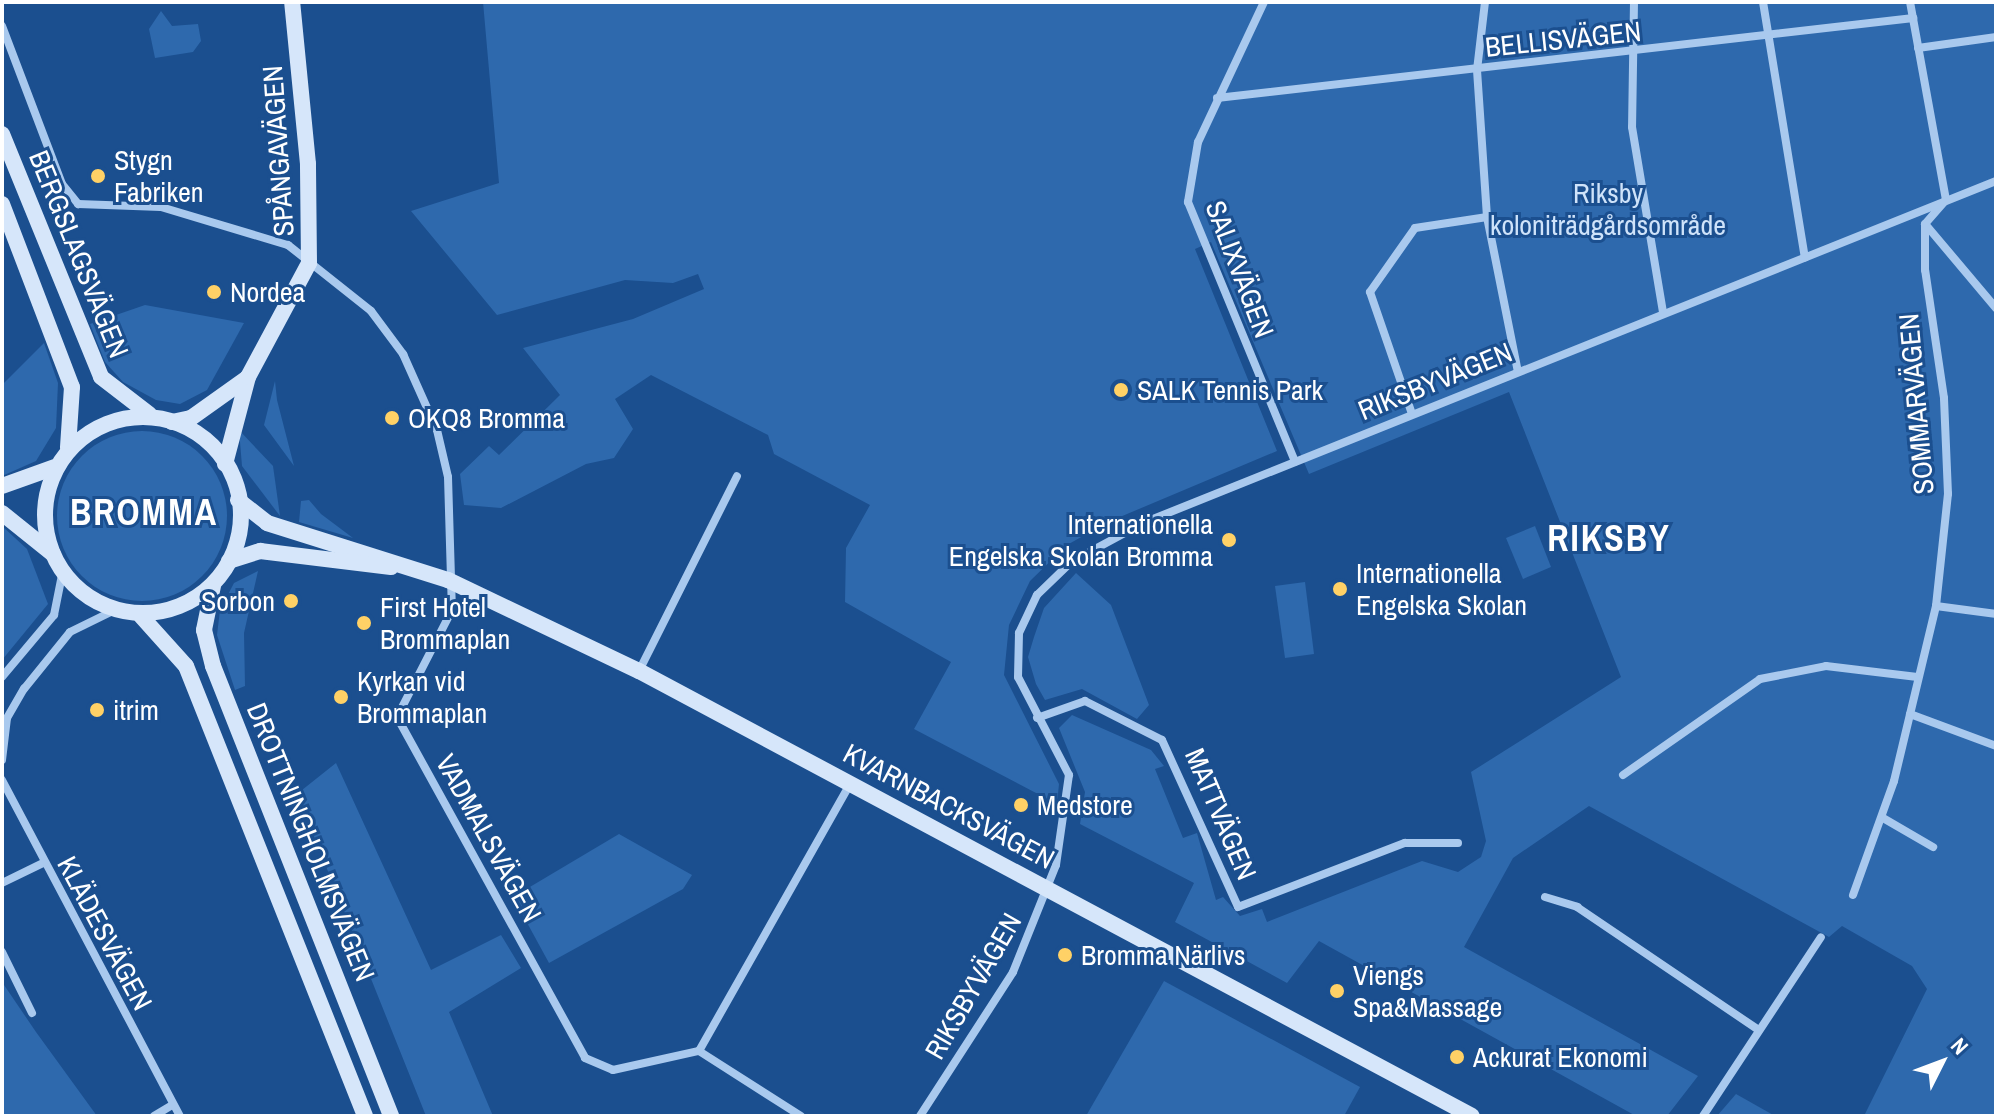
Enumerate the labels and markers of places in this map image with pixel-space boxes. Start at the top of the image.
place label: Stygn Fabriken [114,143,203,209]
marker: Stygn Fabriken [89,167,107,185]
place label: Nordea [230,275,305,309]
marker: Nordea [205,283,223,301]
place label: SALK Tennis Park [1137,373,1323,407]
marker: SALK Tennis Park [1112,381,1130,399]
place label: OKQ8 Bromma [408,401,565,435]
marker: OKQ8 Bromma [383,409,401,427]
place label: Internationella Engelska Skolan Bromma [949,507,1213,573]
marker: Internationella Engelska Skolan Bromma [1220,531,1238,549]
place label: Internationella Engelska Skolan [1356,556,1527,622]
marker: Internationella Engelska Skolan [1331,580,1349,598]
place label: Sorbon [201,584,275,618]
place label: First Hotel Brommaplan [380,590,510,656]
marker: Sorbon [282,592,300,610]
marker: First Hotel Brommaplan [355,614,373,632]
place label: Kyrkan vid Brommaplan [357,664,487,730]
marker: Kyrkan vid Brommaplan [332,688,350,706]
place label: itrim [113,693,159,727]
marker: itrim [88,701,106,719]
place label: Medstore [1037,788,1133,822]
marker: Medstore [1012,796,1030,814]
place label: Bromma Närlivs [1081,938,1246,972]
marker: Bromma Närlivs [1056,946,1074,964]
place label: Viengs Spa&Massage [1353,958,1502,1024]
marker: Viengs Spa&Massage [1328,982,1346,1000]
place label: Ackurat Ekonomi [1473,1040,1648,1074]
marker: Ackurat Ekonomi [1448,1048,1466,1066]

